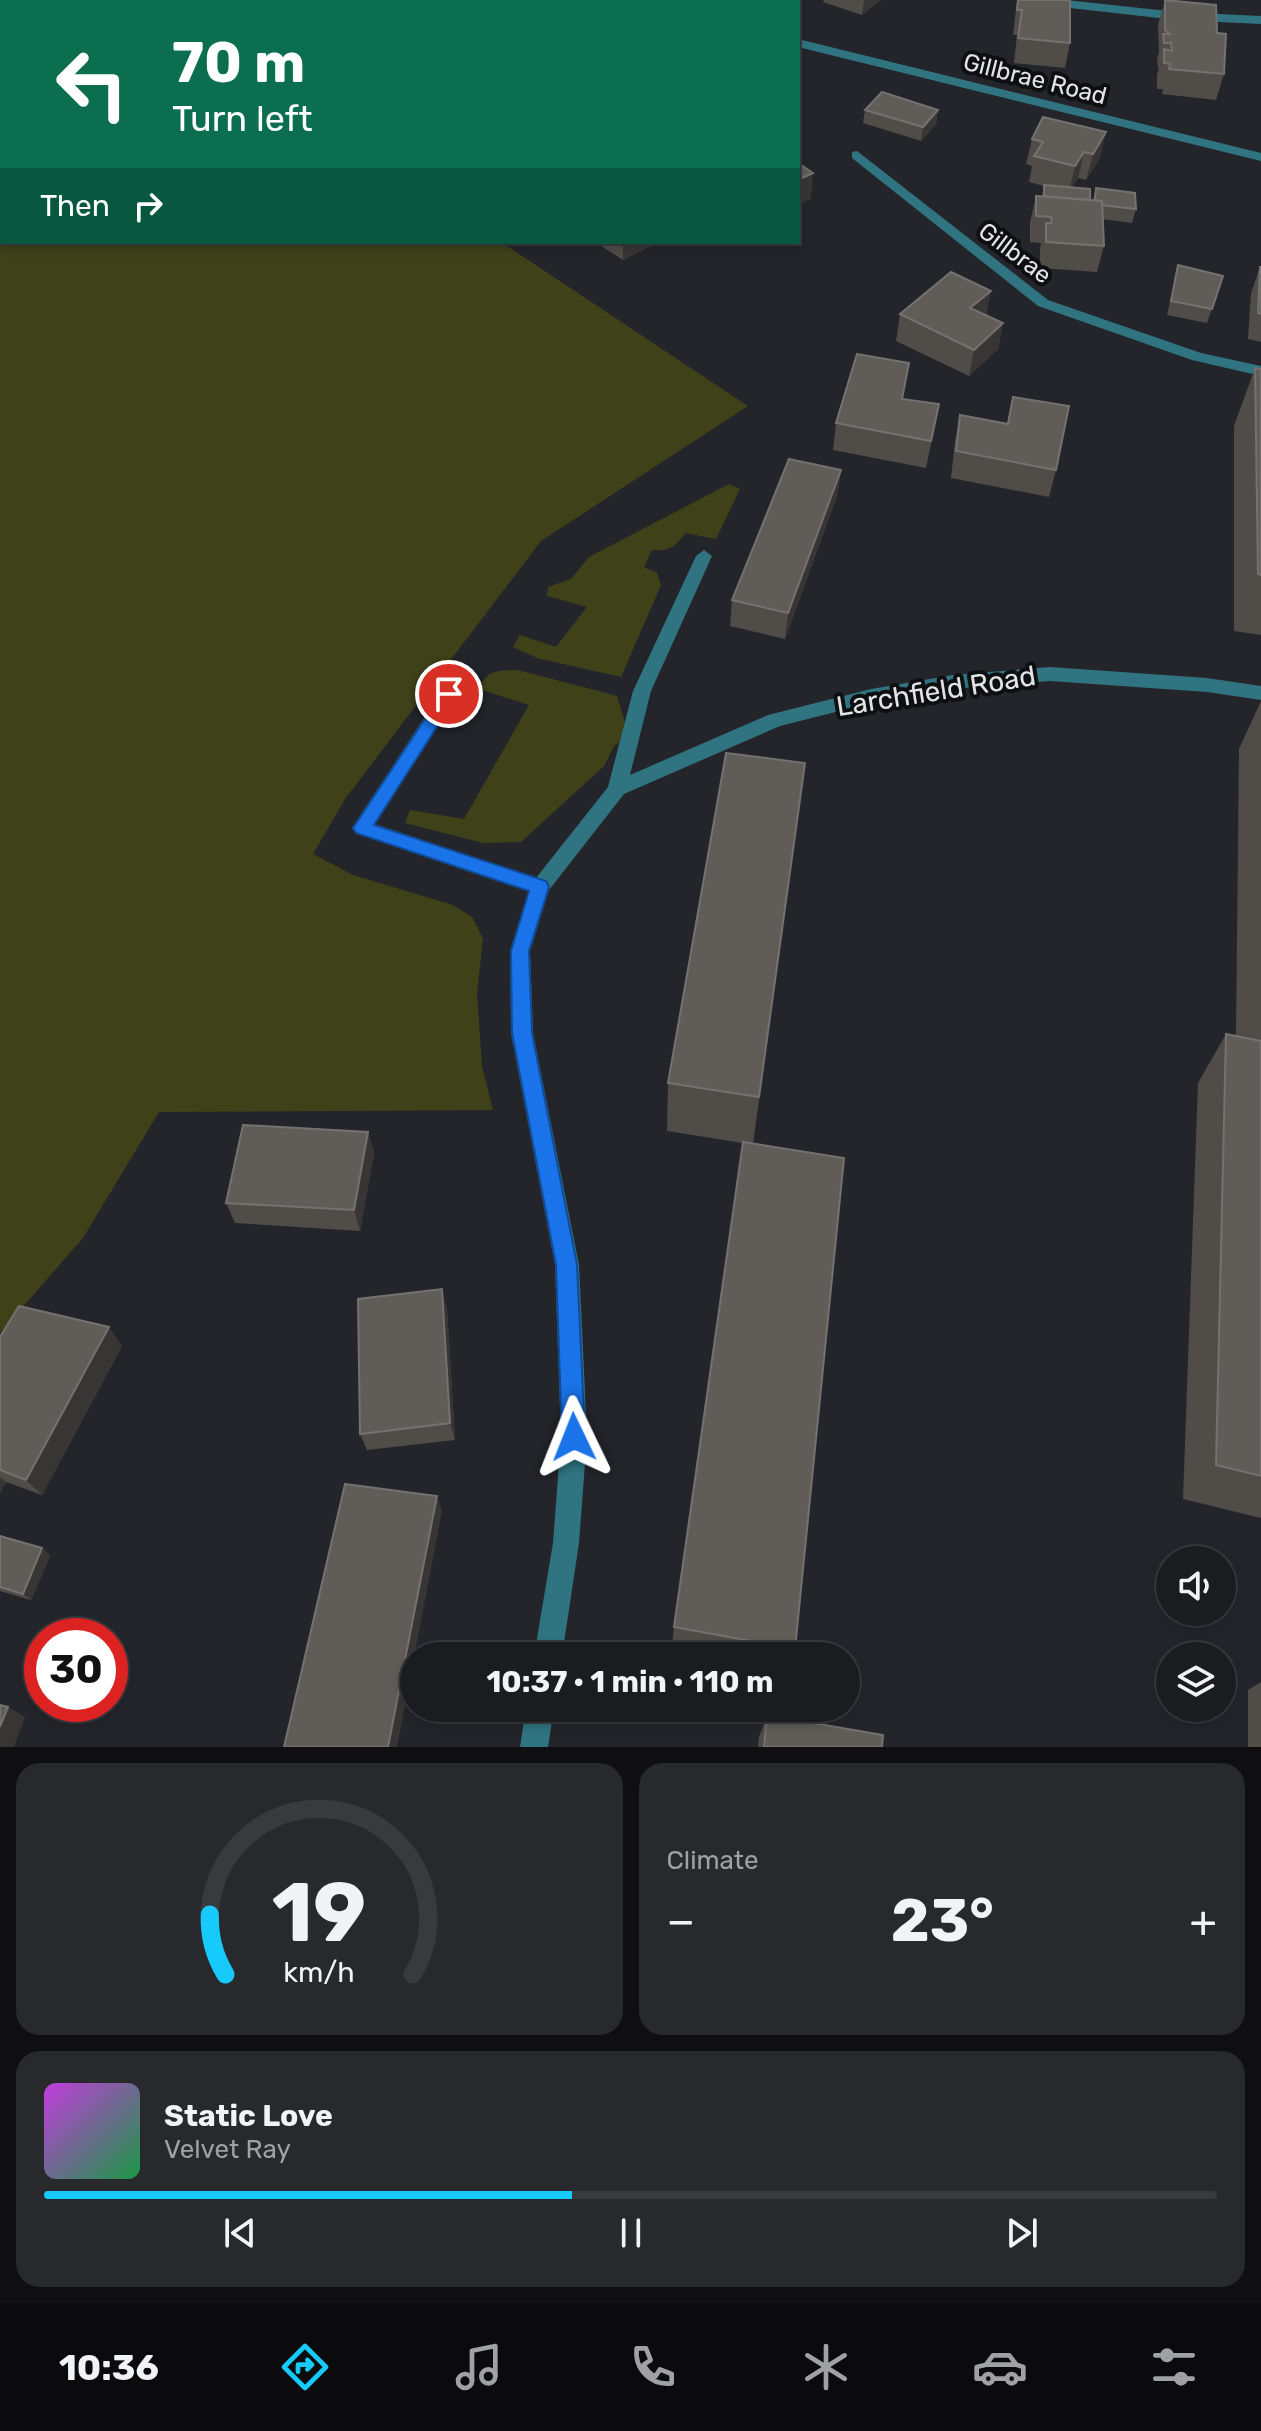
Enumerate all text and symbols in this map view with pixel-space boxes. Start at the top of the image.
text: 70 m [172,30,305,96]
icon: left [40,32,144,136]
street label: Gillbrae Road [961,48,1109,110]
text: Turn left [172,97,313,140]
icon: right [126,184,170,228]
text: Then [40,188,110,224]
street label: Gillbrae [973,217,1057,289]
street label: Larchfield Road [834,659,1038,723]
pin [415,660,483,728]
icon: arrive [427,672,471,716]
position arrow [532,1395,616,1479]
map controls [1156,1546,1236,1722]
button: sound [1156,1546,1236,1626]
speed limit sign: 30 [24,1618,128,1722]
button: layers [1156,1642,1236,1722]
text: 10:37 · 1 min · 110 m [486,1664,774,1700]
text: Climate [667,1845,759,1876]
text: 19 [272,1863,367,1962]
text: 23° [891,1885,994,1956]
text: − [667,1895,695,1947]
text: + [1190,1895,1217,1947]
text: km/h [284,1955,355,1989]
text: Static Love [164,2098,333,2134]
text: Velvet Ray [164,2134,291,2165]
icon: previous [218,2211,262,2255]
icon: pause [609,2211,653,2255]
icon: next [1000,2211,1044,2255]
icon: directions [277,2339,333,2395]
icon: music [451,2339,507,2395]
icon: phone [625,2339,681,2395]
icon: climate [798,2339,854,2395]
icon: car [972,2339,1028,2395]
icon: filters [1146,2339,1202,2395]
text: 10:36 [59,2346,159,2389]

